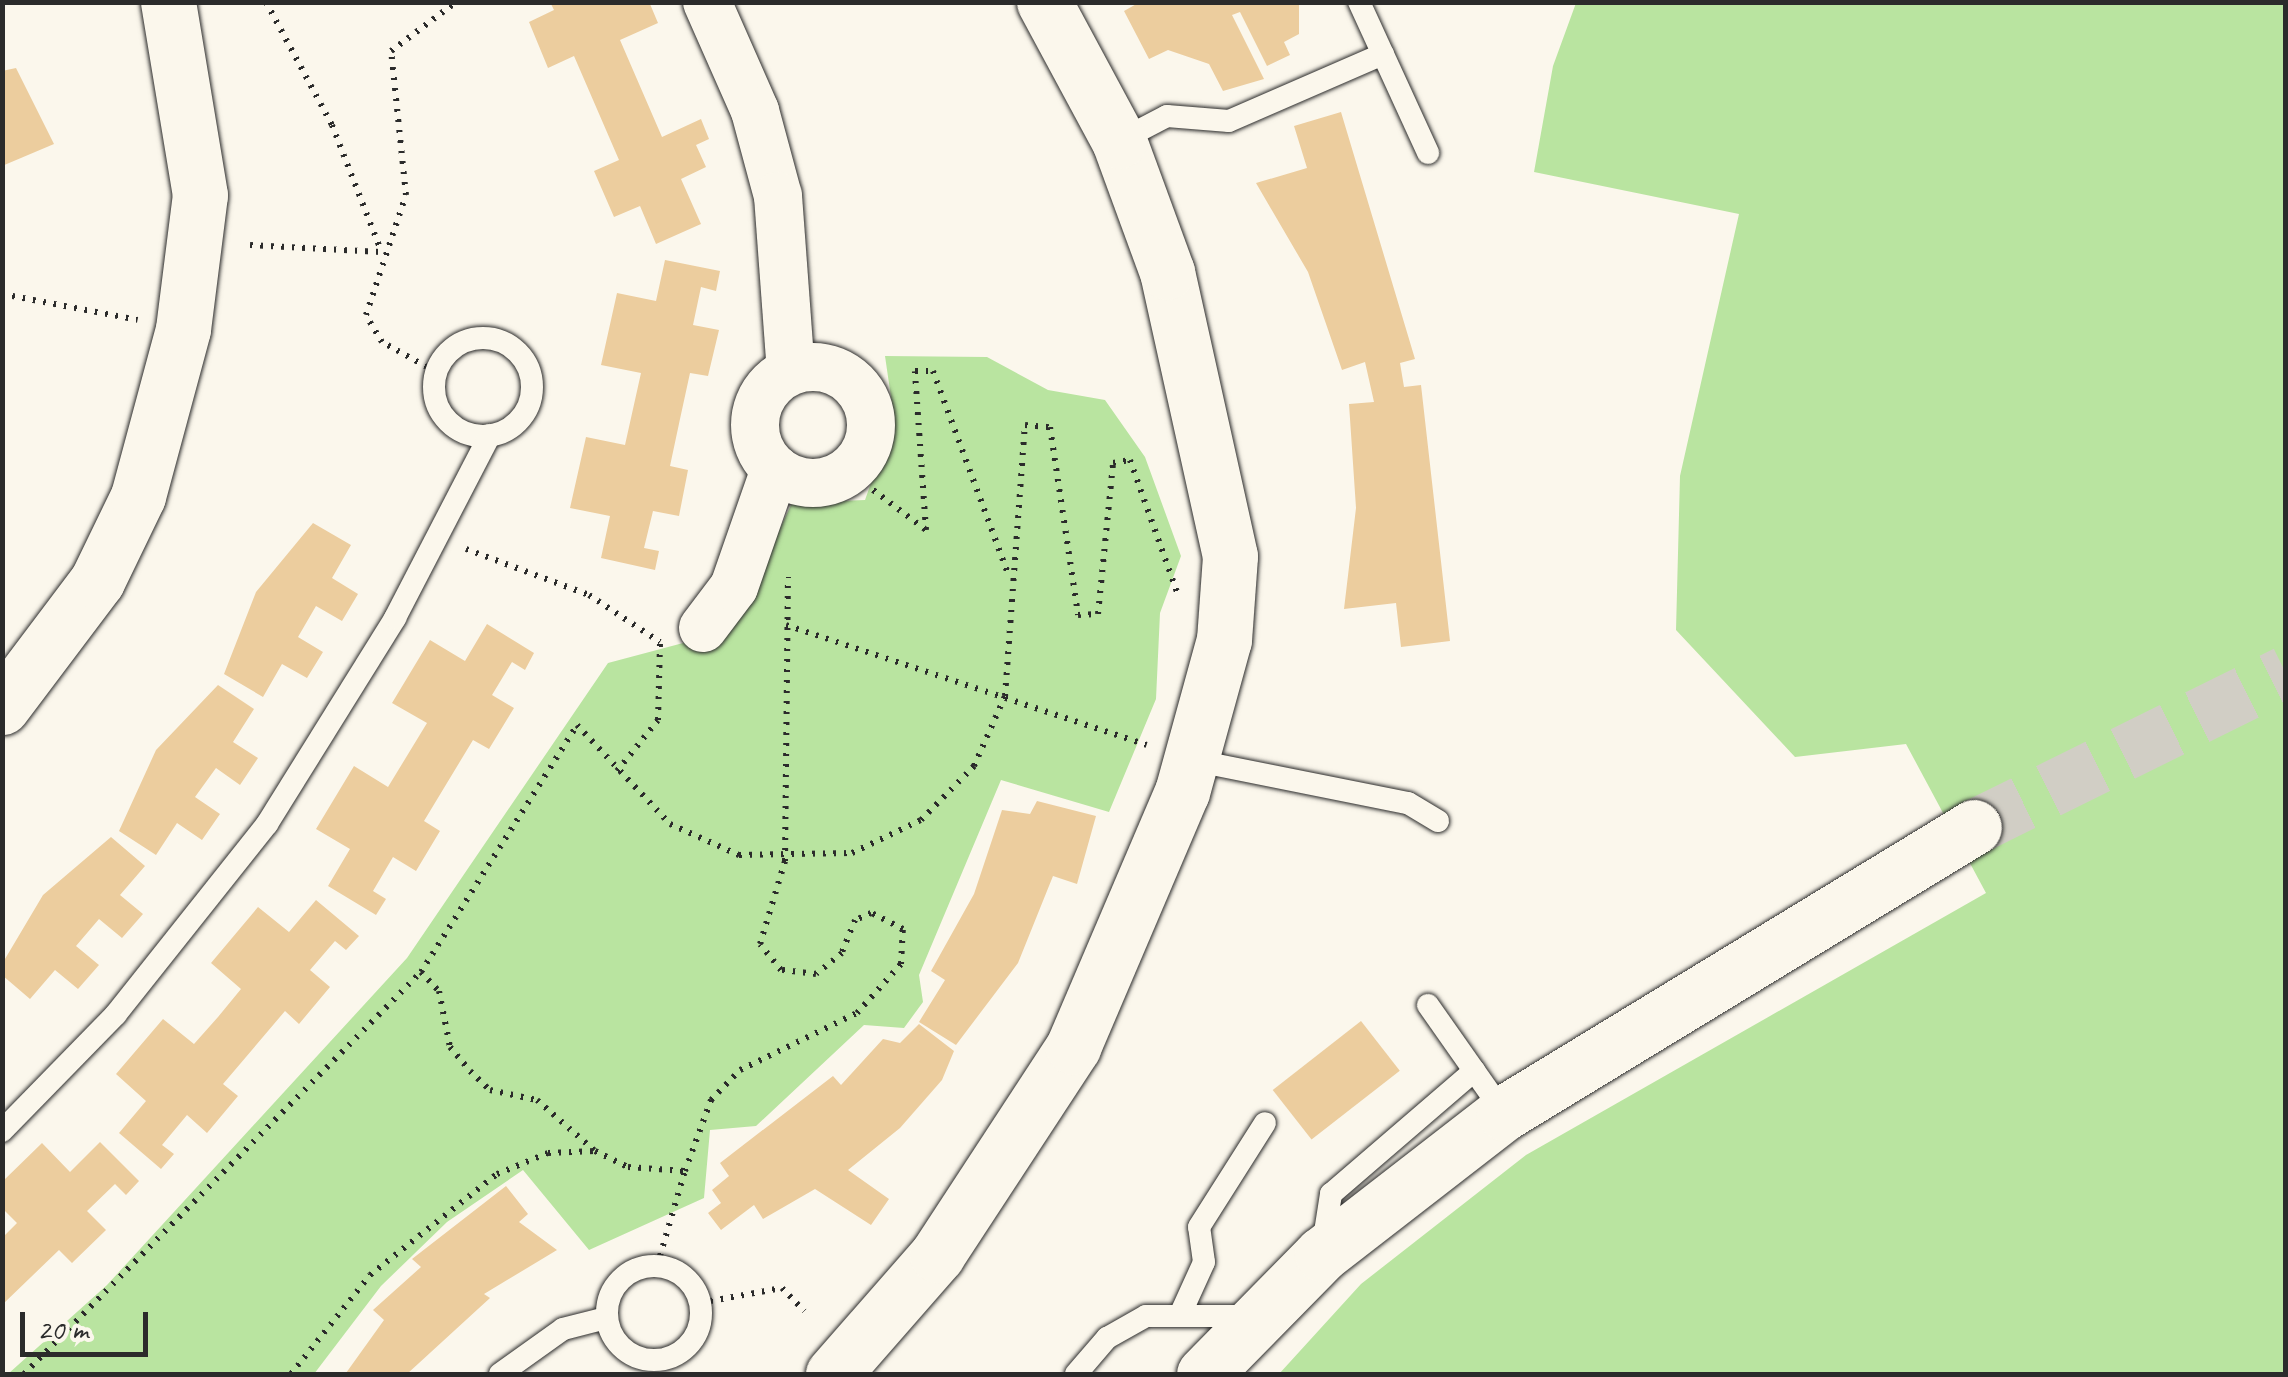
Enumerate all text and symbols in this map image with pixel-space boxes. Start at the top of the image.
scale bar [25,1292,152,1354]
text: 20 m [37,1310,88,1348]

